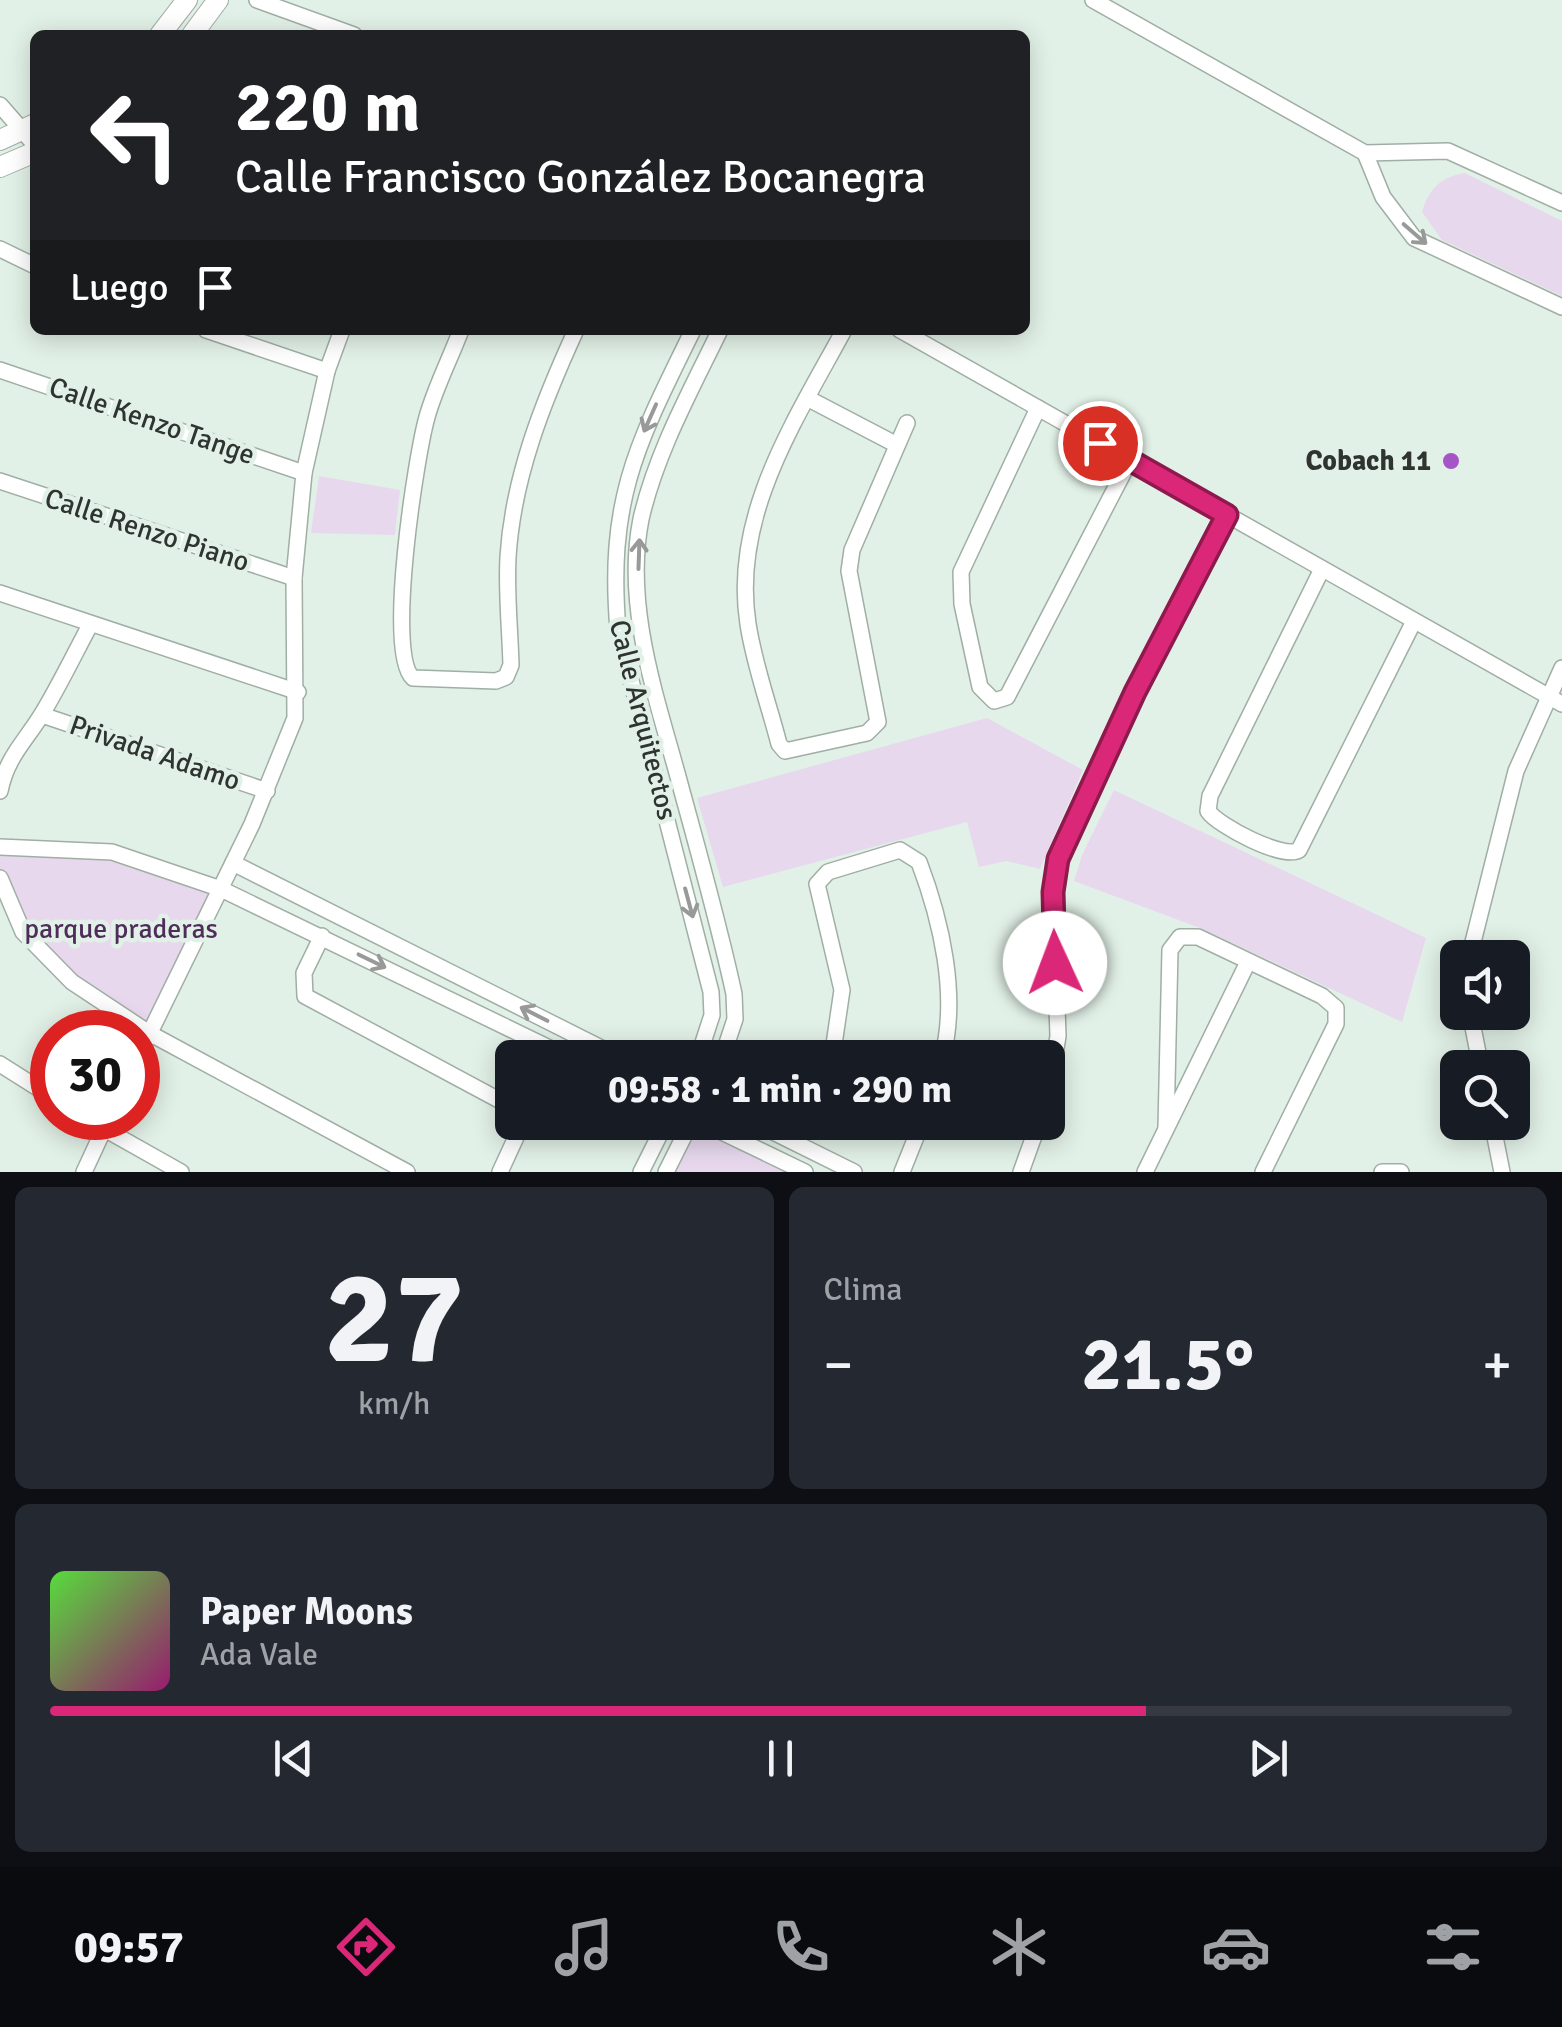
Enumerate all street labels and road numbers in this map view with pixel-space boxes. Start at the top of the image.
street label: Calle Kenzo Tange [45,370,259,472]
street label: Calle Renzo Piano [40,481,254,579]
street label: Calle Arquitectos [602,617,684,823]
street label: Privada Adamo [65,708,245,798]

